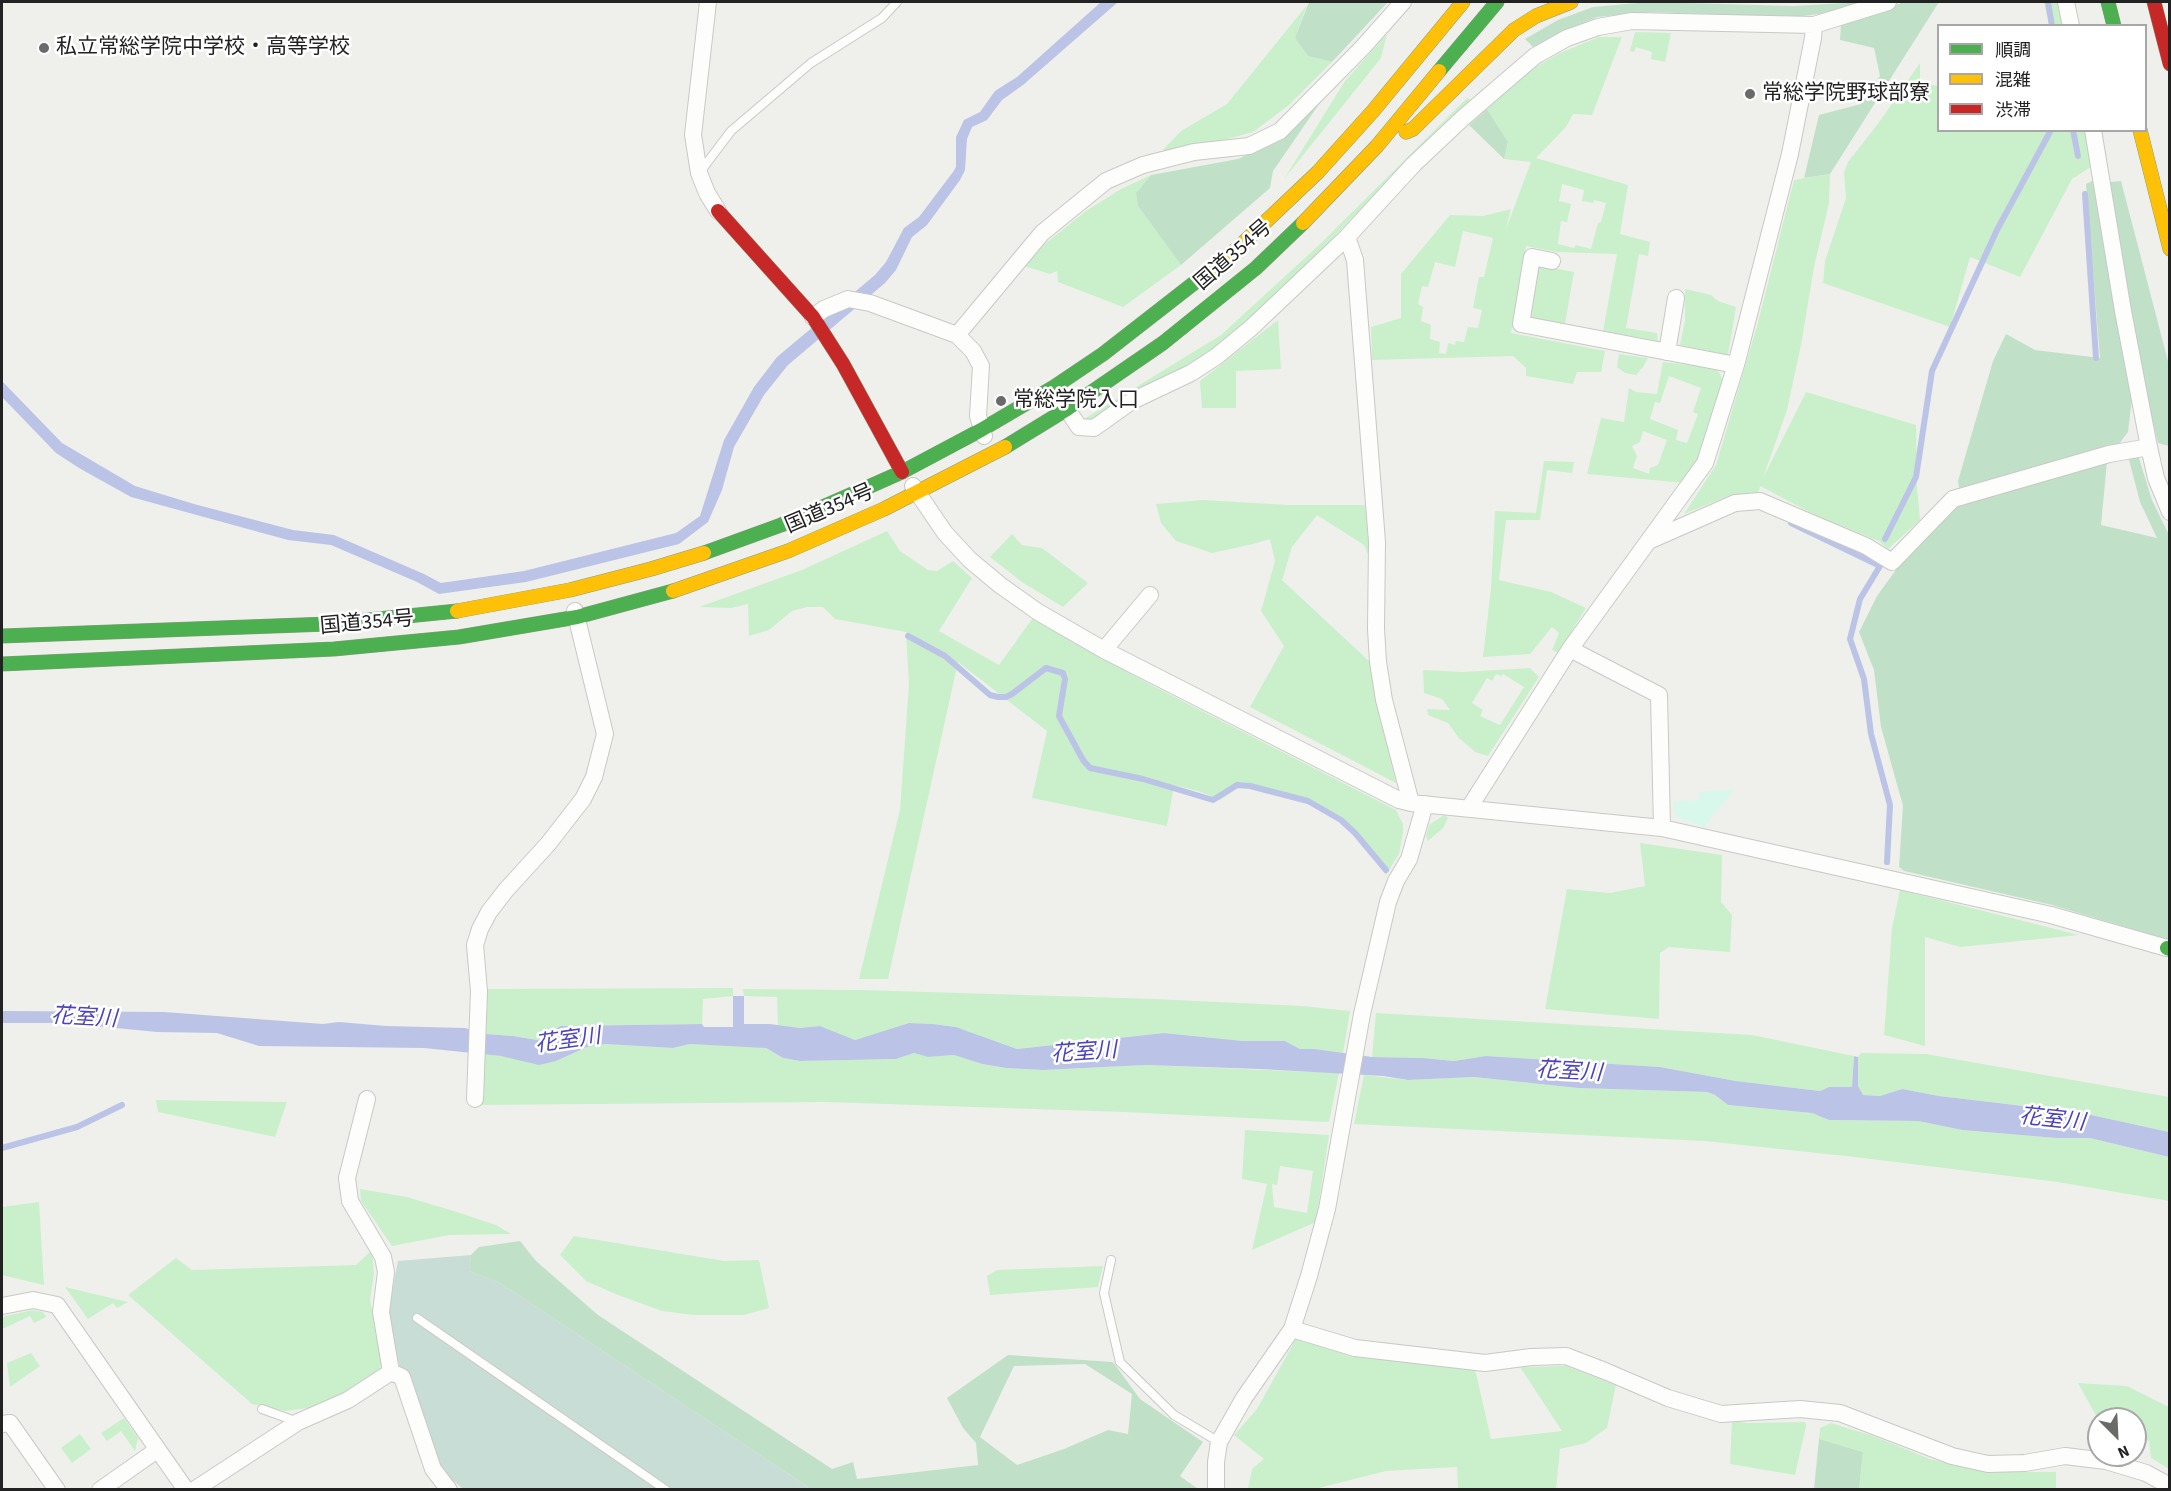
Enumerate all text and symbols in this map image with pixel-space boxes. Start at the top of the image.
legend [1937,24,2147,132]
place label: 私立常総学院中学校・高等学校 [56,35,350,61]
text: 順調 [1995,38,2031,63]
marker: 私立常総学院中学校・高等学校 [37,41,51,55]
text: 混雑 [1995,68,2031,93]
place label: 常総学院野球部寮 [1762,81,1930,107]
marker: 常総学院野球部寮 [1743,87,1757,101]
text: 渋滞 [1995,98,2031,123]
street label: 国道354号 [1190,216,1278,296]
place label: 常総学院入口 [1013,388,1139,414]
marker: 常総学院入口 [994,394,1008,408]
street label: 国道354号 [782,480,878,540]
street label: 国道354号 [319,607,415,641]
water label: 花室川 [50,1004,118,1034]
water label: 花室川 [533,1024,603,1060]
water label: 花室川 [1050,1039,1118,1069]
water label: 花室川 [1535,1058,1603,1088]
water label: 花室川 [2018,1104,2086,1138]
north arrow [2087,1407,2147,1467]
text: N [2114,1439,2133,1464]

